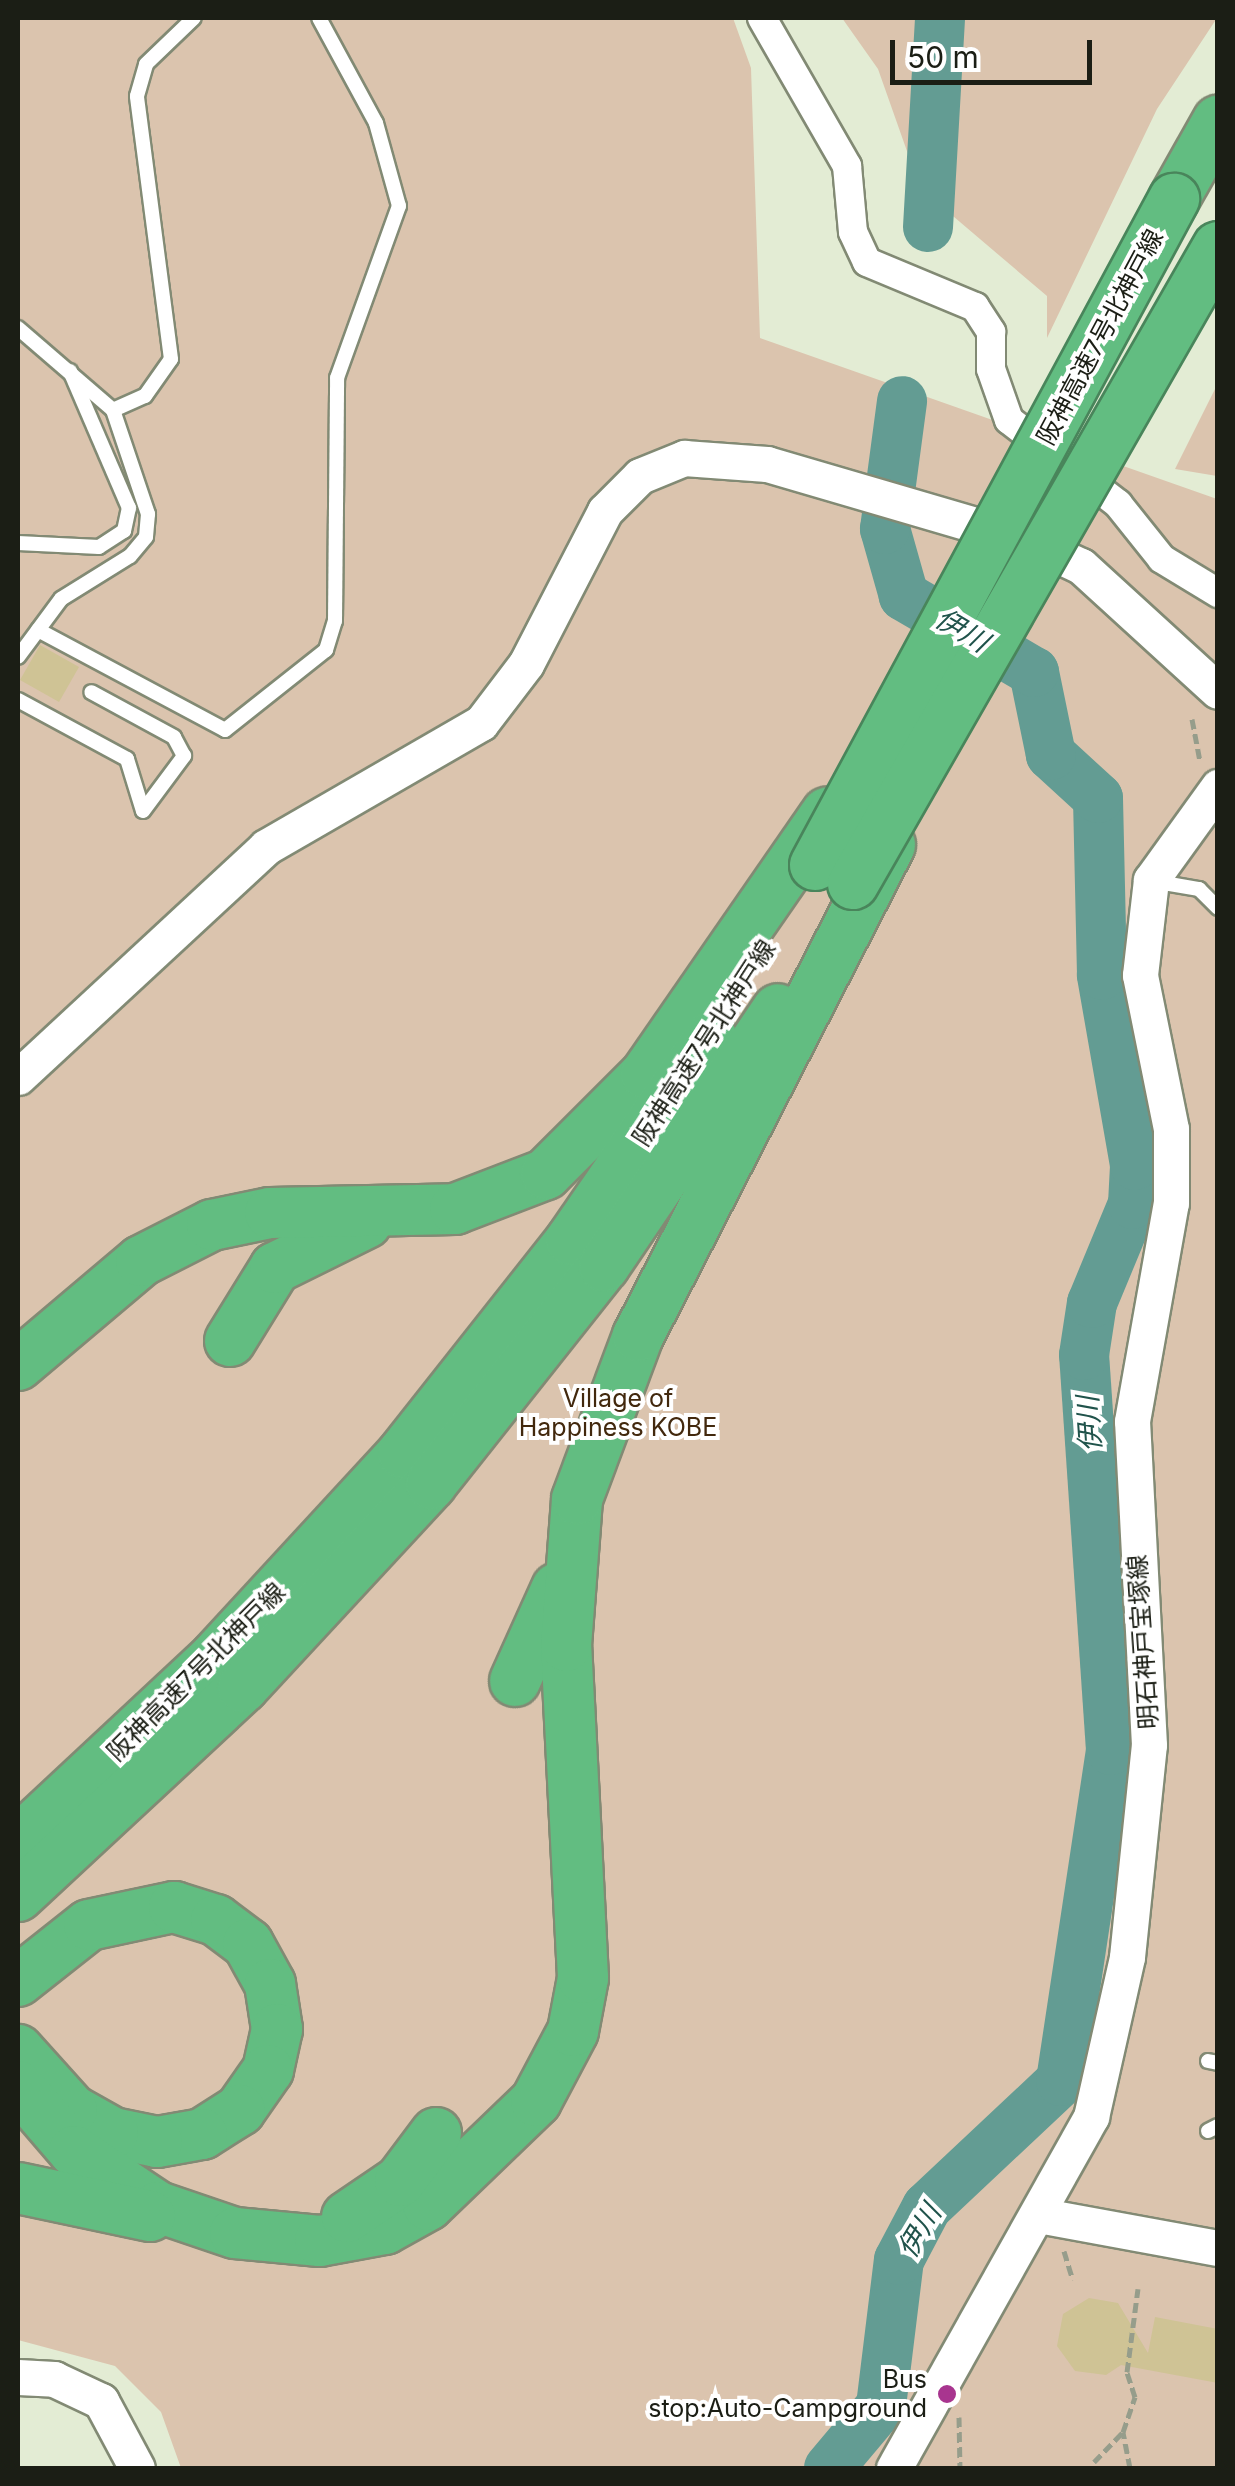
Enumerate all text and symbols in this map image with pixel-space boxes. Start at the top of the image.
scale bar [895,20,1098,82]
text: 50 m [907,39,979,75]
street label: 阪神高速7号北神戸線 [1031,224,1169,450]
water label: 伊川 [929,601,995,659]
street label: 阪神高速7号北神戸線 [626,935,782,1151]
park label: Village of Happiness KOBE [519,1384,717,1443]
water label: 伊川 [1070,1395,1108,1453]
street label: 明石神戸宝塚線 [1122,1554,1164,1730]
street label: 阪神高速7号北神戸線 [101,1577,291,1767]
water label: 伊川 [890,2198,948,2264]
place label: Bus stop:Auto-Campground [648,2365,927,2424]
marker: Bus stop:Auto-Campground [936,2383,958,2405]

